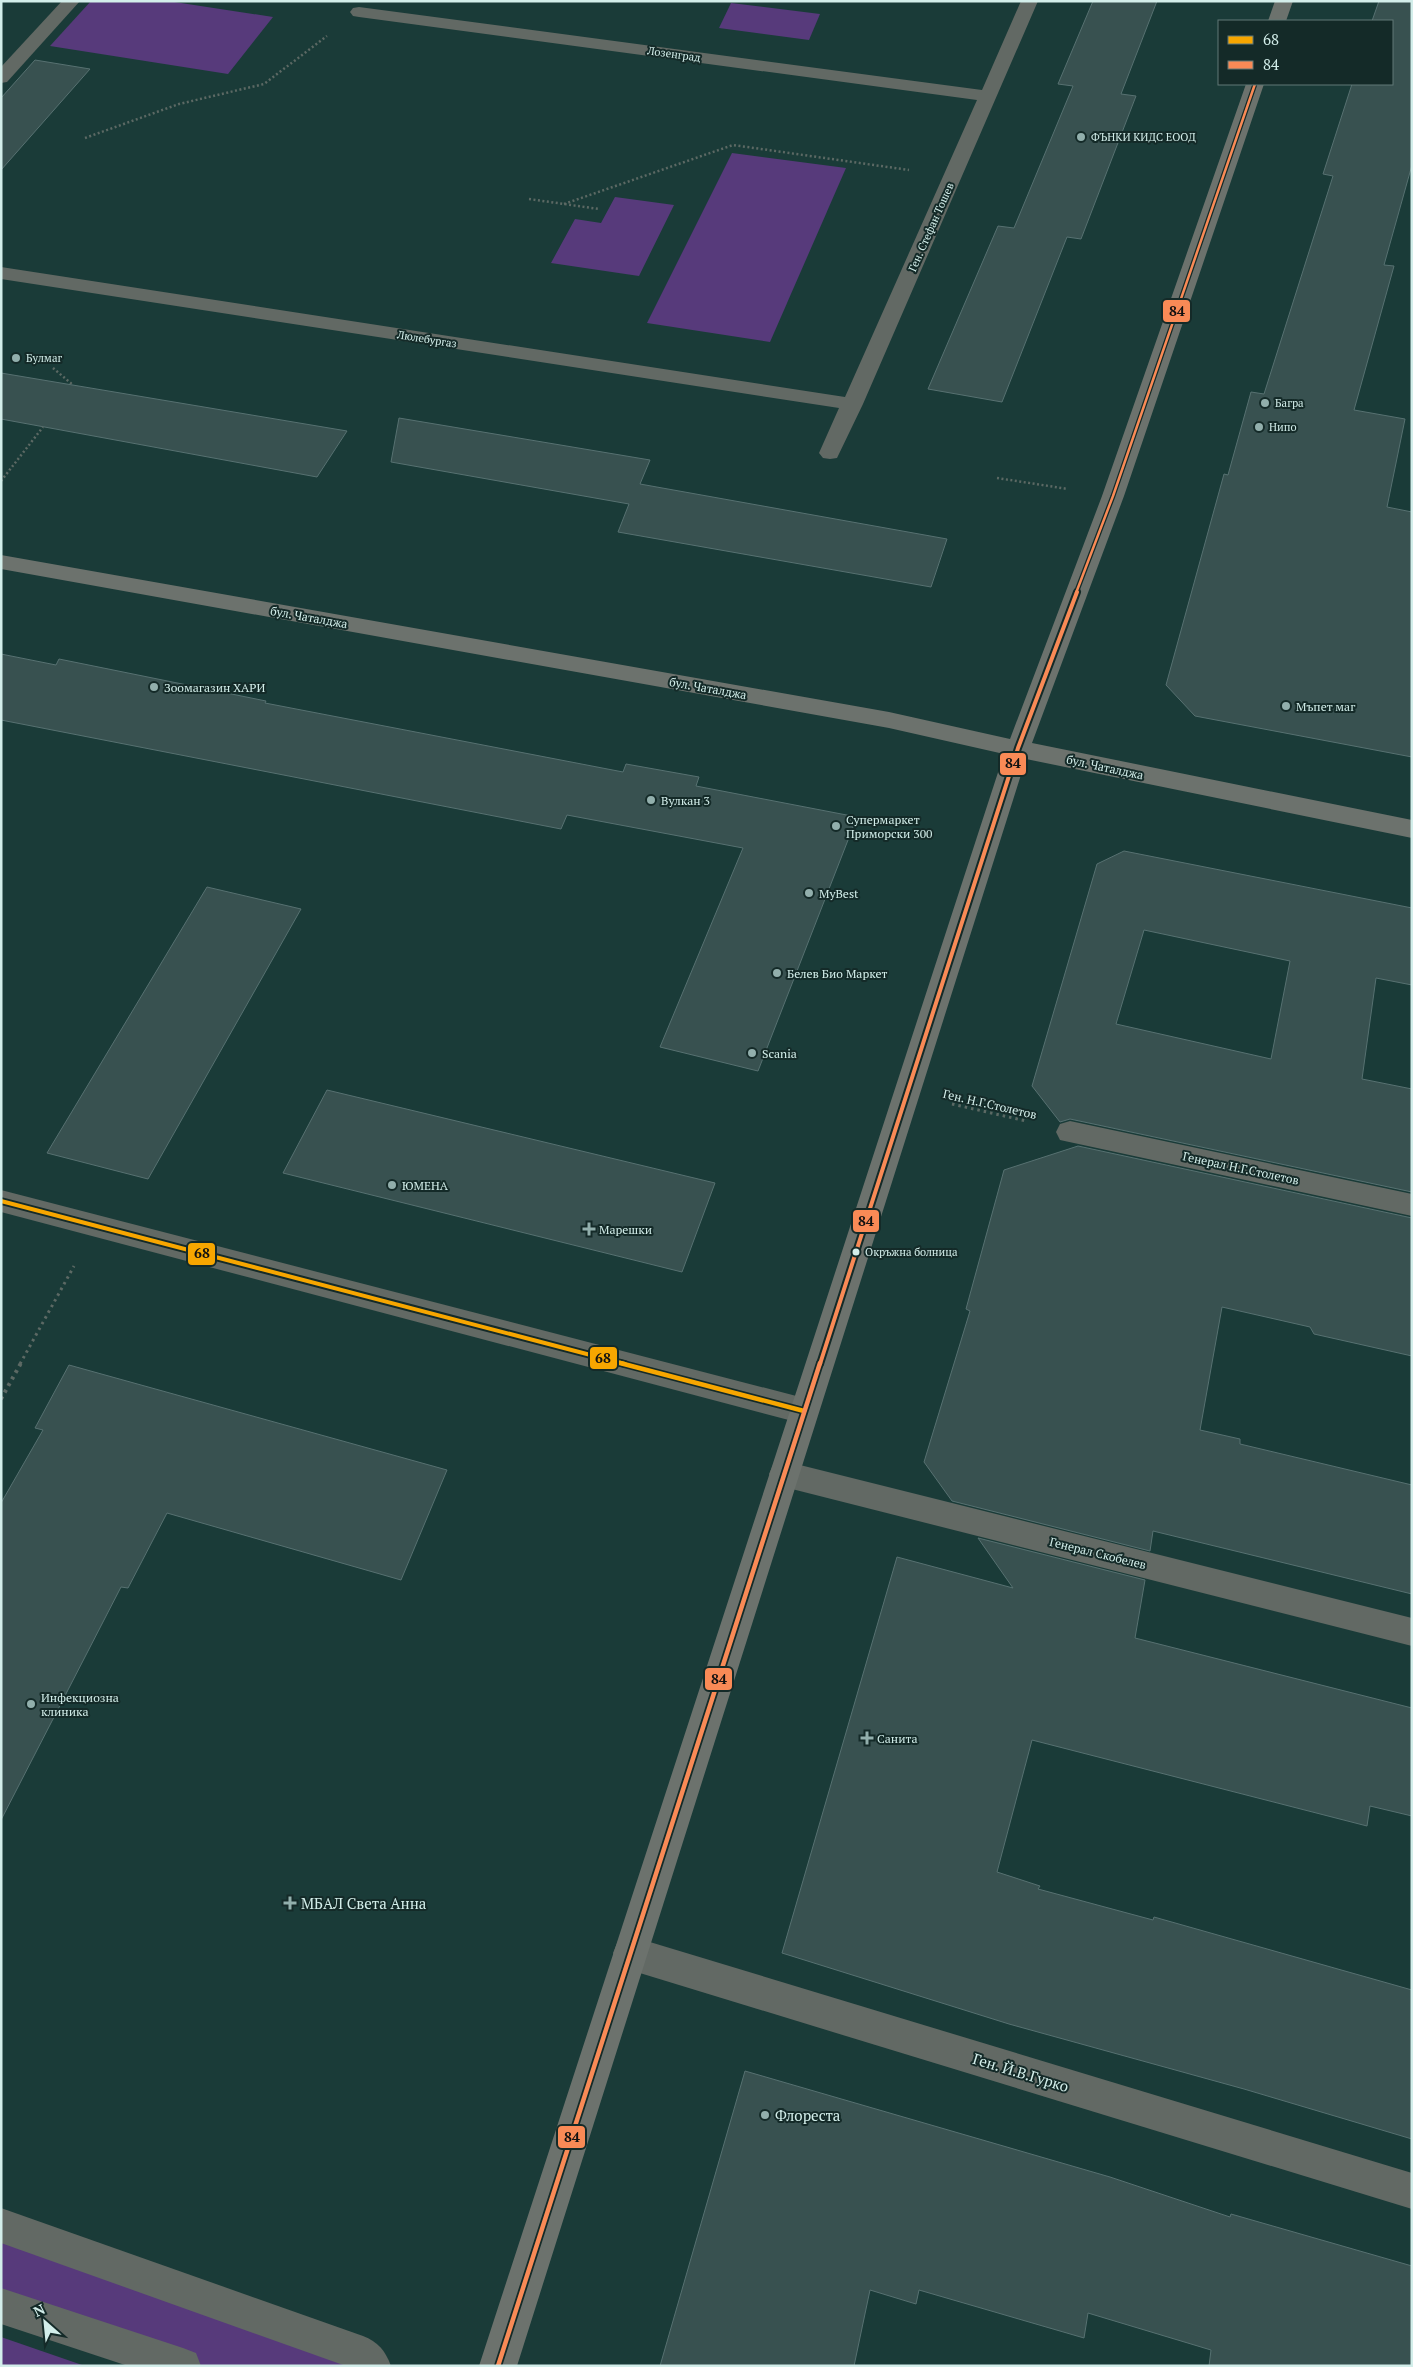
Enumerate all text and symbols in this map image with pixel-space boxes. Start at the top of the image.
legend [1218,20,1393,85]
text: 68 [1263,29,1279,49]
street label: Лозенград [645,43,702,65]
text: 84 [1263,54,1279,74]
place label: ФЪНКИ КИДС ЕООД [1091,130,1196,144]
marker: ФЪНКИ КИДС ЕООД [1075,131,1087,143]
street label: Ген. Стефан Тошев [905,180,957,274]
line badge: 84 [1162,299,1191,323]
text: 84 [1169,301,1185,320]
street label: Люлебургаз [395,327,458,351]
place label: Булмаг [26,351,63,365]
marker: Булмаг [10,352,22,364]
place label: Багра [1275,396,1304,410]
marker: Багра [1259,397,1271,409]
place label: Нипо [1269,420,1297,434]
marker: Нипо [1253,421,1265,433]
street label: бул. Чаталджа [269,603,349,631]
street label: бул. Чаталджа [668,674,748,702]
place label: Зоомагазин ХАРИ [164,680,265,695]
marker: Зоомагазин ХАРИ [148,681,160,693]
place label: Мъпет маг [1296,699,1355,714]
marker: Мъпет маг [1280,700,1292,712]
line badge: 84 [999,752,1027,776]
street label: бул. Чаталджа [1065,752,1145,782]
text: 84 [1005,753,1021,772]
place label: Вулкан 3 [661,793,710,808]
marker: Вулкан 3 [645,794,657,806]
place label: Супермаркет Приморски 300 [846,812,933,841]
marker: Супермаркет Приморски 300 [830,820,842,832]
place label: MyBest [819,886,859,901]
marker: MyBest [803,887,815,899]
place label: Белев Био Маркет [787,966,888,981]
marker: Белев Био Маркет [771,967,783,979]
place label: Scania [762,1046,797,1061]
marker: Scania [746,1047,758,1059]
street label: Ген. Н.Г.Столетов [942,1086,1038,1122]
street label: Генерал Н.Г.Столетов [1181,1148,1301,1188]
place label: ЮМЕНА [402,1178,449,1193]
marker: ЮМЕНА [386,1179,398,1191]
line badge: 84 [852,1209,880,1233]
text: 84 [858,1211,874,1230]
place label: Марешки [599,1222,652,1237]
marker: Марешки [583,1223,595,1235]
line badge: 68 [187,1242,216,1266]
text: 68 [194,1243,210,1262]
place label: Окръжна болница [865,1245,958,1259]
marker: Окръжна болница [851,1247,861,1257]
line badge: 68 [589,1346,618,1370]
text: 68 [595,1348,611,1367]
street label: Генерал Скобелев [1048,1534,1148,1572]
line badge: 84 [704,1667,733,1691]
text: 84 [711,1669,727,1688]
place label: Инфекциозна клиника [41,1690,119,1719]
marker: Инфекциозна клиника [25,1698,37,1710]
place label: Санита [877,1731,918,1746]
marker: Санита [861,1732,873,1744]
place label: МБАЛ Света Анна [301,1893,427,1913]
marker: МБАЛ Света Анна [283,1896,297,1910]
street label: Ген. Й.В.Гурко [971,2048,1071,2096]
place label: Флореста [775,2105,841,2125]
marker: Флореста [759,2109,771,2121]
line badge: 84 [557,2125,586,2149]
text: 84 [564,2127,580,2146]
north arrow [20,2297,70,2347]
text: N [30,2299,48,2321]

